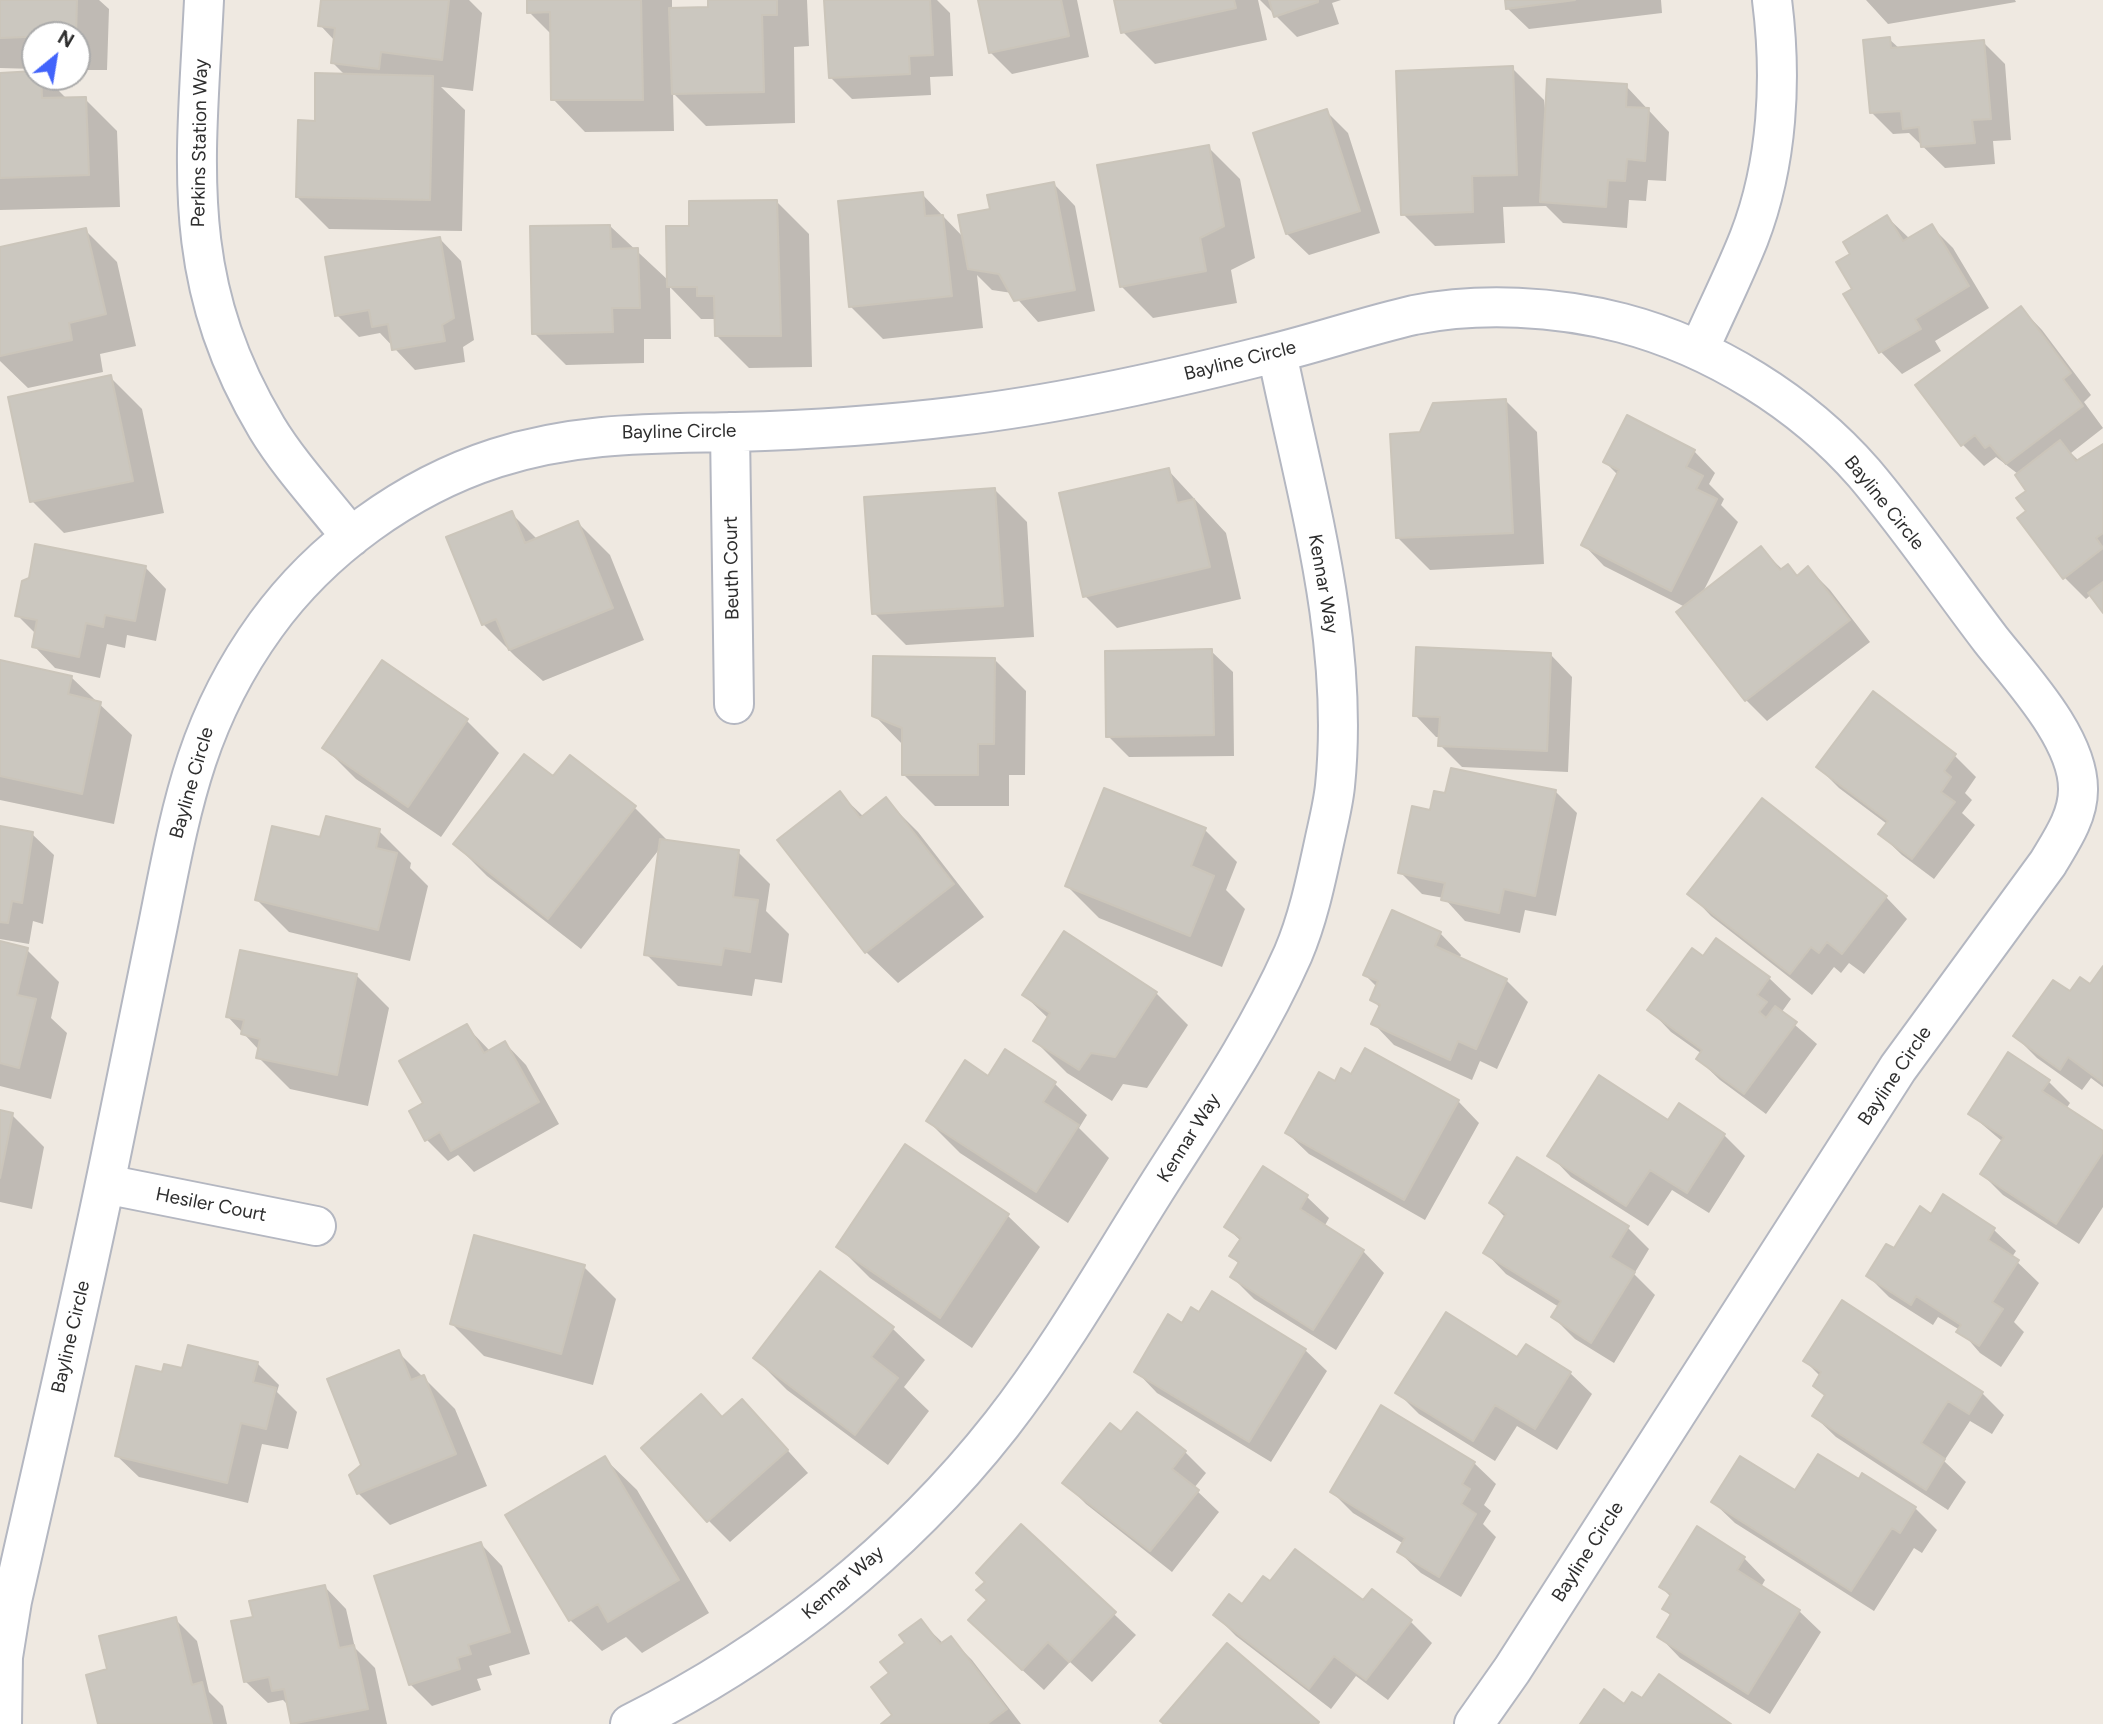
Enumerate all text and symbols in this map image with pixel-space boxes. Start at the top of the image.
north arrow [21,21,91,91]
text: N [54,25,78,53]
street label: Perkins Station Way [187,58,213,228]
street label: Bayline Circle [1182,336,1298,386]
street label: Bayline Circle [621,420,737,444]
street label: Bayline Circle [1839,451,1929,555]
street label: Beuth Court [720,516,744,620]
street label: Kennar Way [1303,532,1343,636]
street label: Bayline Circle [165,725,219,841]
street label: Bayline Circle [1853,1022,1937,1130]
street label: Kennar Way [1153,1089,1225,1187]
street label: Hesiler Court [154,1183,268,1227]
street label: Bayline Circle [47,1279,95,1395]
street label: Bayline Circle [1547,1498,1629,1606]
street label: Kennar Way [797,1541,889,1625]

